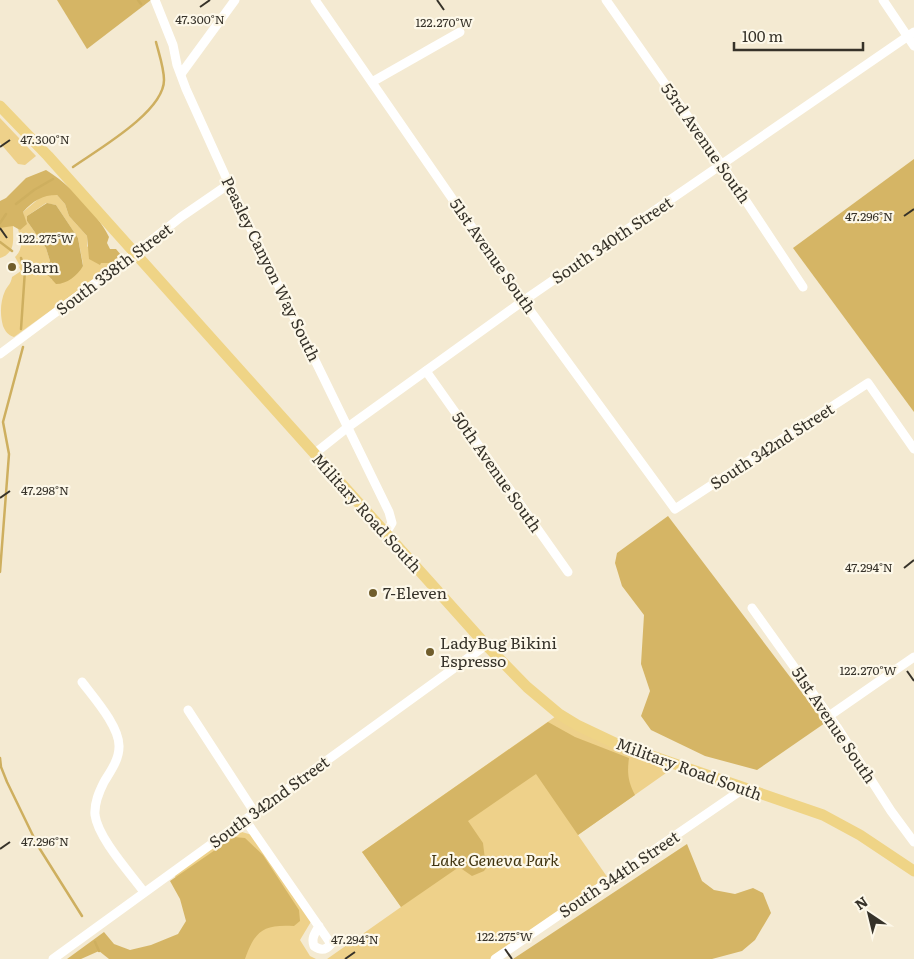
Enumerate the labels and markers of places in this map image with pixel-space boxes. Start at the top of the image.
place label: Barn [22,254,60,278]
marker: Barn [6,261,18,273]
place label: 7-Eleven [383,580,447,604]
marker: 7-Eleven [367,587,379,599]
place label: LadyBug Bikini Espresso [440,630,557,672]
marker: LadyBug Bikini Espresso [424,646,436,658]

